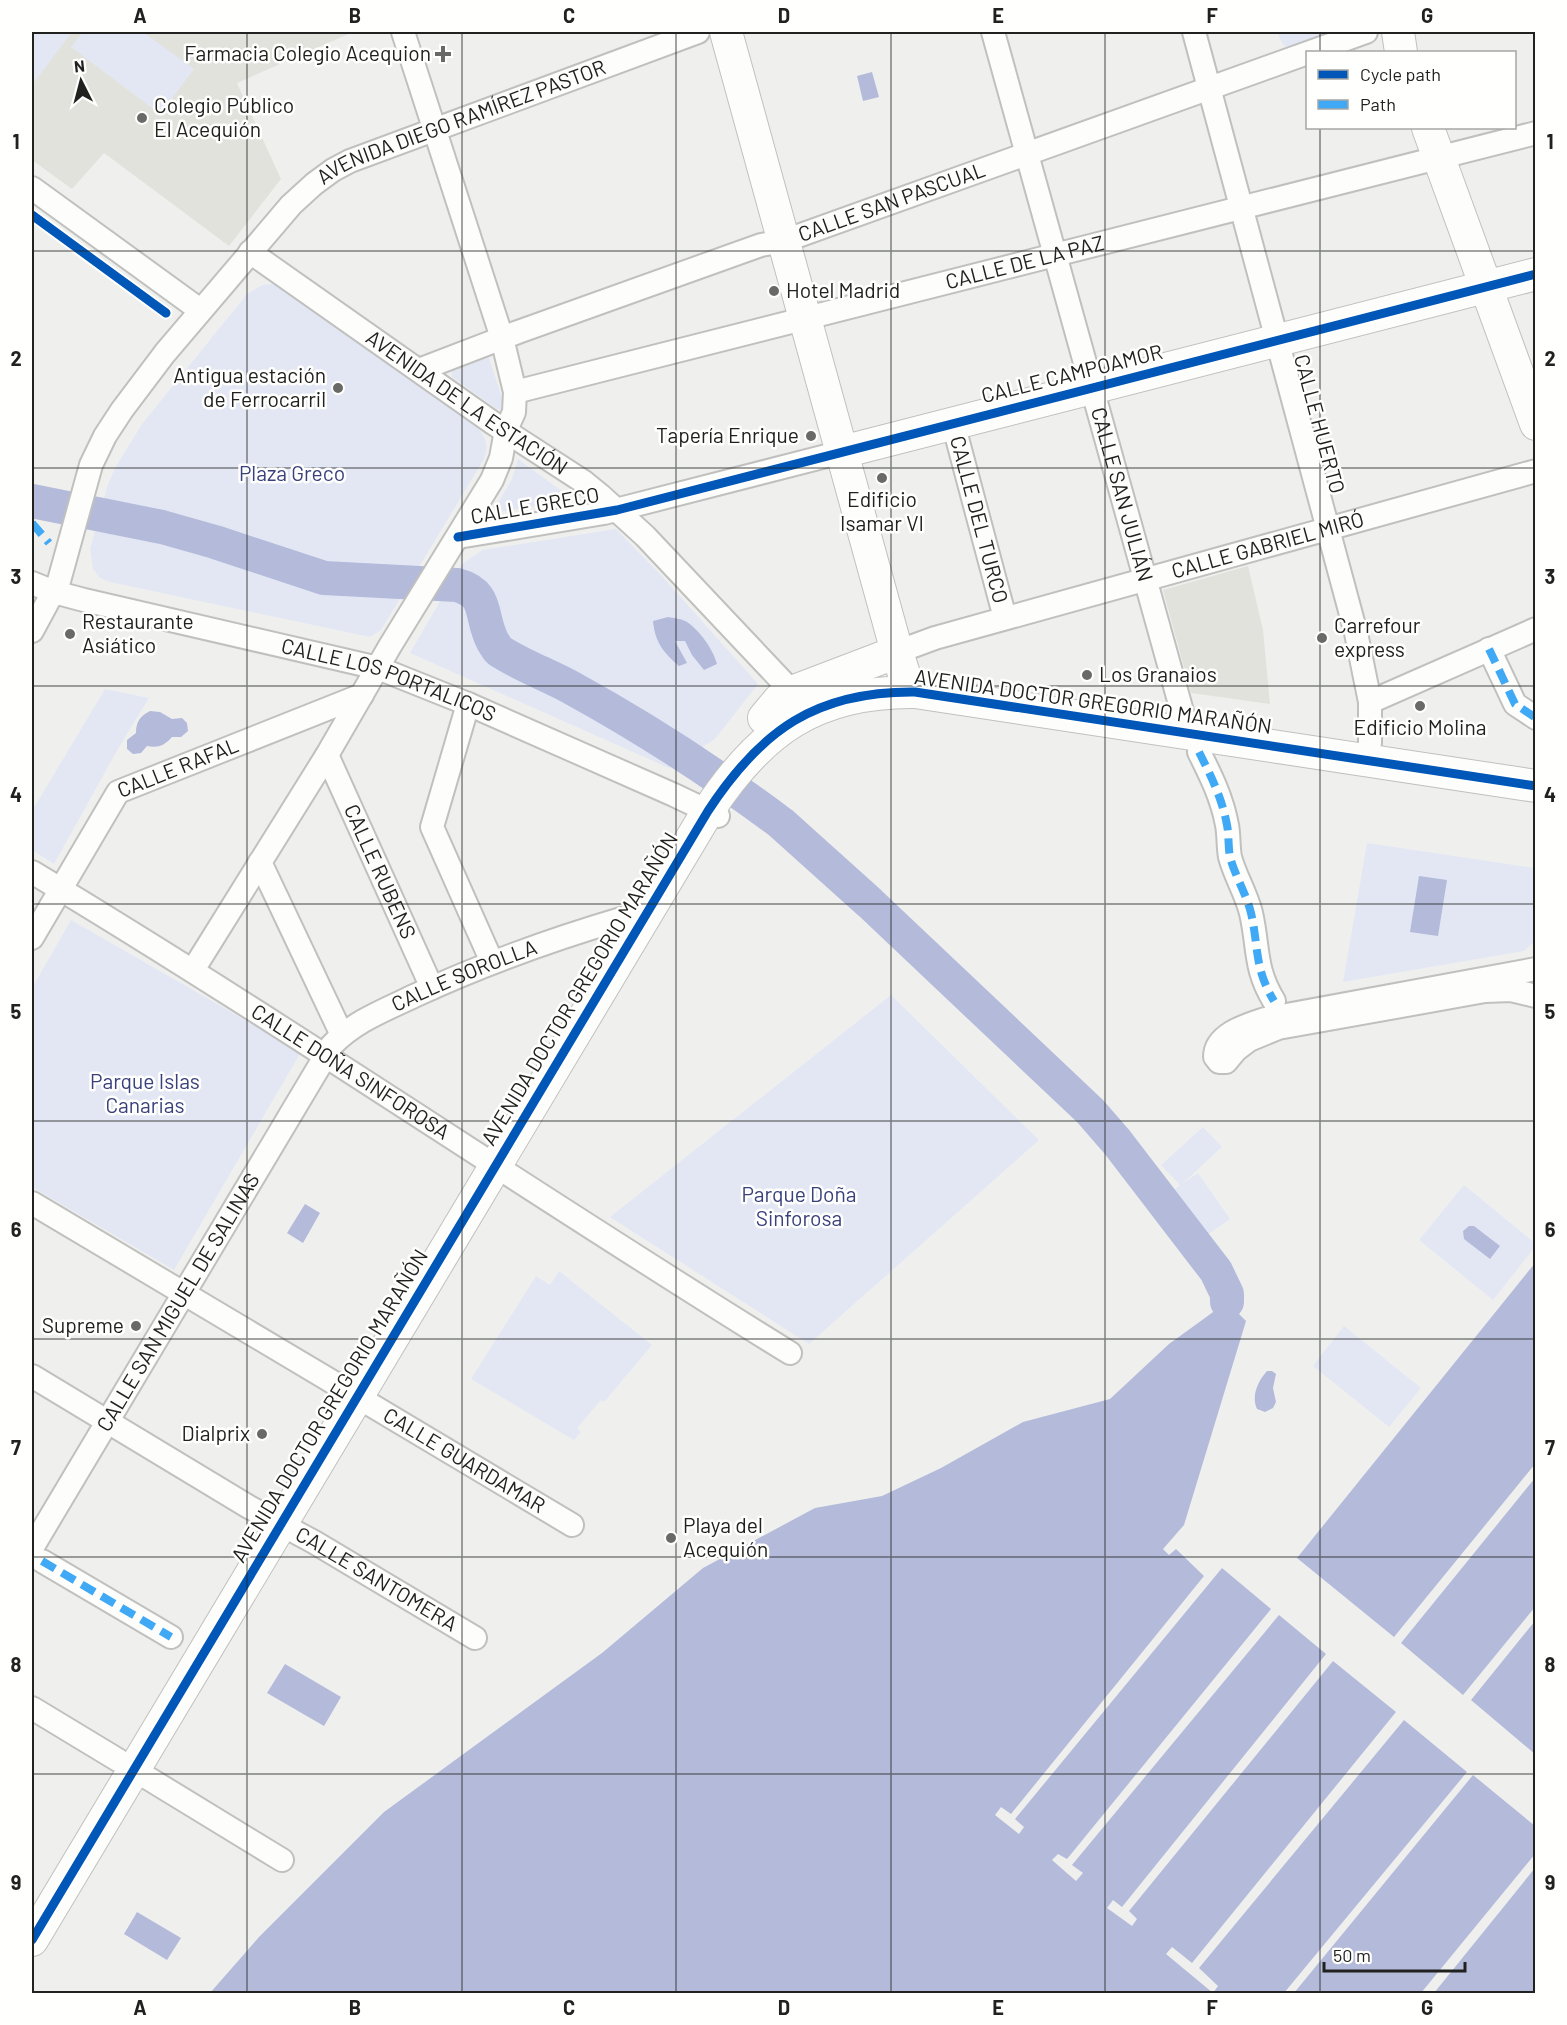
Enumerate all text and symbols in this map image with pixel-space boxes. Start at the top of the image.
text: A [133,3,147,27]
text: B [349,3,361,27]
text: C [563,3,575,27]
text: D [778,3,790,27]
text: E [992,3,1004,27]
text: F [1206,3,1218,27]
text: G [1421,3,1433,27]
place label: Farmacia Colegio Acequion [184,40,431,65]
marker: Farmacia Colegio Acequion [436,47,450,61]
north arrow [51,51,111,111]
legend [1306,51,1516,129]
street label: AVENIDA DIEGO RAMÍREZ PASTOR [311,53,609,189]
text: N [73,56,86,76]
text: Cycle path [1360,63,1441,85]
place label: Colegio Público El Acequión [154,92,294,141]
text: Path [1360,93,1396,115]
marker: Colegio Público El Acequión [135,111,149,125]
text: 1 [12,129,20,153]
text: 1 [1546,129,1554,153]
street label: CALLE SAN PASCUAL [794,156,988,246]
street label: CALLE DE LA PAZ [943,229,1106,293]
place label: Hotel Madrid [786,277,900,302]
marker: Hotel Madrid [767,284,781,298]
street label: AVENIDA DE LA ESTACIÓN [362,324,573,479]
street label: CALLE CAMPOAMOR [978,338,1165,407]
text: 2 [10,346,22,370]
text: 2 [1544,346,1556,370]
street label: CALLE HUERTO [1290,351,1351,496]
place label: Antigua estación de Ferrocarril [173,362,326,411]
marker: Antigua estación de Ferrocarril [331,381,345,395]
street label: CALLE SAN JULIÁN [1087,404,1159,584]
place label: Tapería Enrique [656,422,799,447]
marker: Tapería Enrique [804,429,818,443]
street label: CALLE DEL TURCO [946,433,1014,606]
park label: Plaza Greco [239,460,345,485]
marker: Edificio Isamar VI [875,471,889,485]
street label: CALLE GRECO [468,481,601,528]
place label: Edificio Isamar VI [840,486,924,535]
street label: CALLE GABRIEL MIRÓ [1168,505,1367,583]
text: 3 [11,564,21,588]
text: 3 [1545,564,1555,588]
place label: Restaurante Asiático [82,608,194,657]
place label: Carrefour express [1334,612,1421,661]
marker: Restaurante Asiático [63,627,77,641]
marker: Carrefour express [1315,631,1329,645]
street label: CALLE LOS PORTALICOS [279,632,500,726]
place label: Los Granaios [1099,661,1217,686]
street label: AVENIDA DOCTOR GREGORIO MARAÑÓN [913,663,1274,738]
marker: Los Granaios [1080,668,1094,682]
marker: Edificio Molina [1413,699,1427,713]
place label: Edificio Molina [1354,714,1487,739]
street label: CALLE RAFAL [113,731,242,802]
text: 4 [10,782,22,806]
text: 4 [1544,782,1556,806]
street label: CALLE RUBENS [340,800,422,942]
street label: AVENIDA DOCTOR GREGORIO MARAÑÓN [475,827,682,1149]
street label: CALLE SOROLLA [387,933,540,1016]
street label: CALLE DOÑA SINFOROSA [247,998,455,1144]
text: 5 [11,999,22,1023]
text: 5 [1545,999,1556,1023]
park label: Parque Islas Canarias [90,1068,200,1117]
street label: CALLE SAN MIGUEL DE SALINAS [91,1168,264,1435]
park label: Parque Doña Sinforosa [741,1181,857,1230]
text: 6 [11,1217,22,1241]
text: 6 [1545,1217,1556,1241]
street label: AVENIDA DOCTOR GREGORIO MARAÑÓN [225,1244,432,1566]
place label: Supreme [42,1312,124,1337]
marker: Supreme [129,1319,143,1333]
street label: CALLE GUARDAMAR [380,1401,550,1517]
place label: Dialprix [181,1420,250,1445]
marker: Dialprix [255,1427,269,1441]
text: 7 [11,1435,21,1459]
text: 7 [1545,1435,1555,1459]
place label: Playa del Acequión [683,1512,768,1561]
street label: CALLE SANTOMERA [292,1521,463,1636]
marker: Playa del Acequión [664,1531,678,1545]
text: 8 [11,1652,22,1676]
text: 8 [1545,1652,1556,1676]
text: 9 [11,1870,21,1894]
text: 9 [1545,1870,1555,1894]
scale bar [1324,1935,1465,1973]
text: 50 m [1333,1944,1371,1966]
text: A [133,1995,147,2019]
text: B [349,1995,361,2019]
text: C [563,1995,575,2019]
text: D [778,1995,790,2019]
text: E [992,1995,1004,2019]
text: F [1206,1995,1218,2019]
text: G [1421,1995,1433,2019]

